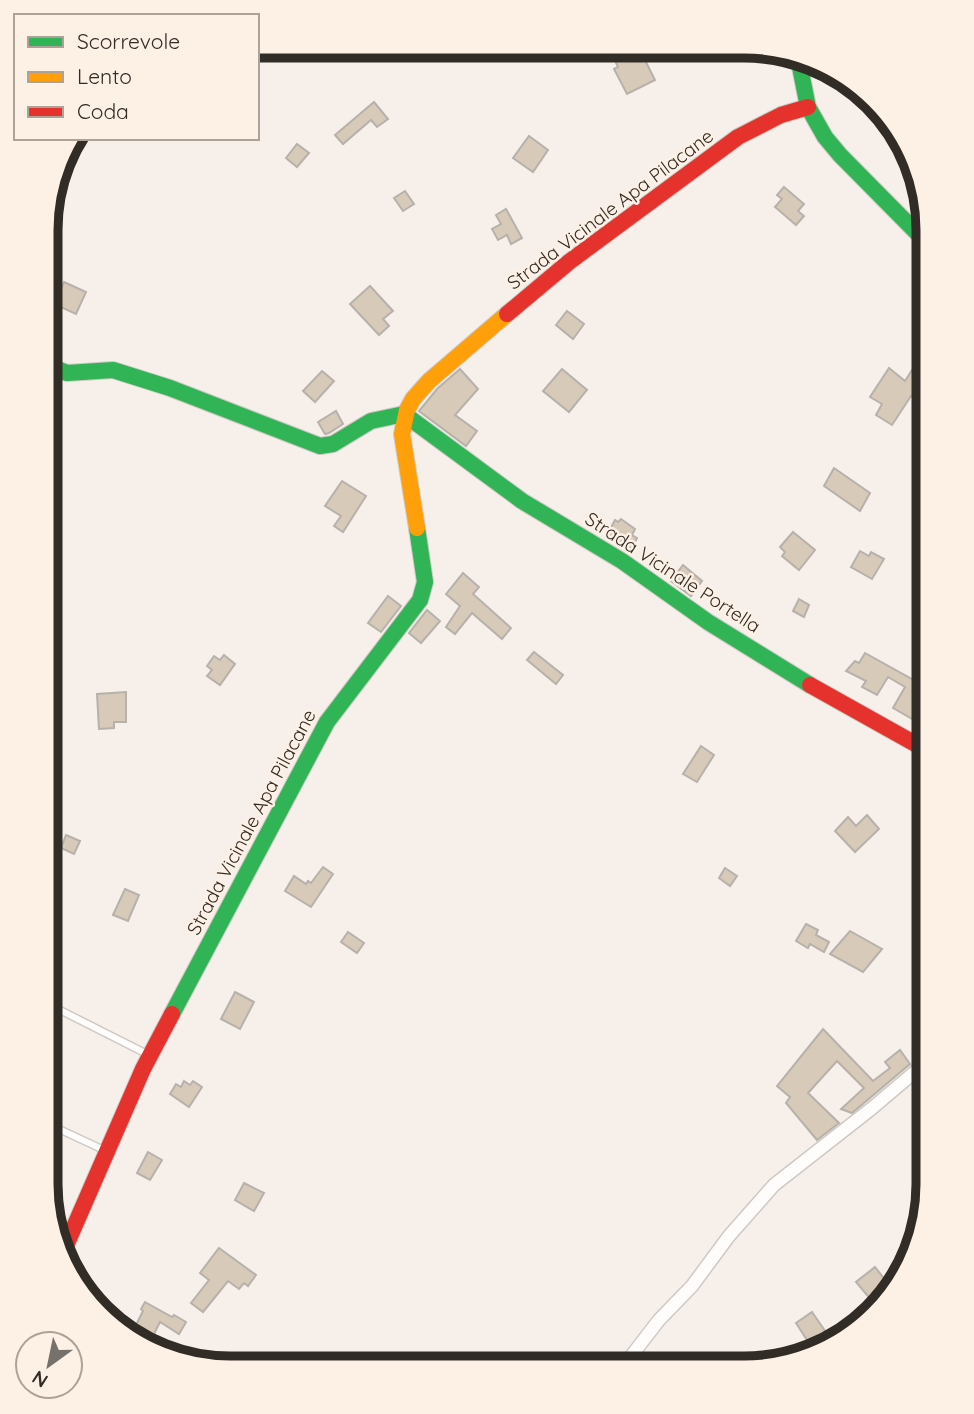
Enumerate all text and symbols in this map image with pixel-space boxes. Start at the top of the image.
legend [14,14,259,140]
text: Scorrevole [77,28,180,54]
text: Lento [77,63,132,89]
text: Coda [77,98,129,124]
street label: Strada Vicinale Apa Pilacane [502,124,718,294]
street label: Strada Vicinale Portella [581,506,765,638]
street label: Strada Vicinale Apa Pilacane [181,705,321,939]
north arrow [14,1330,84,1400]
text: N [27,1365,52,1393]

